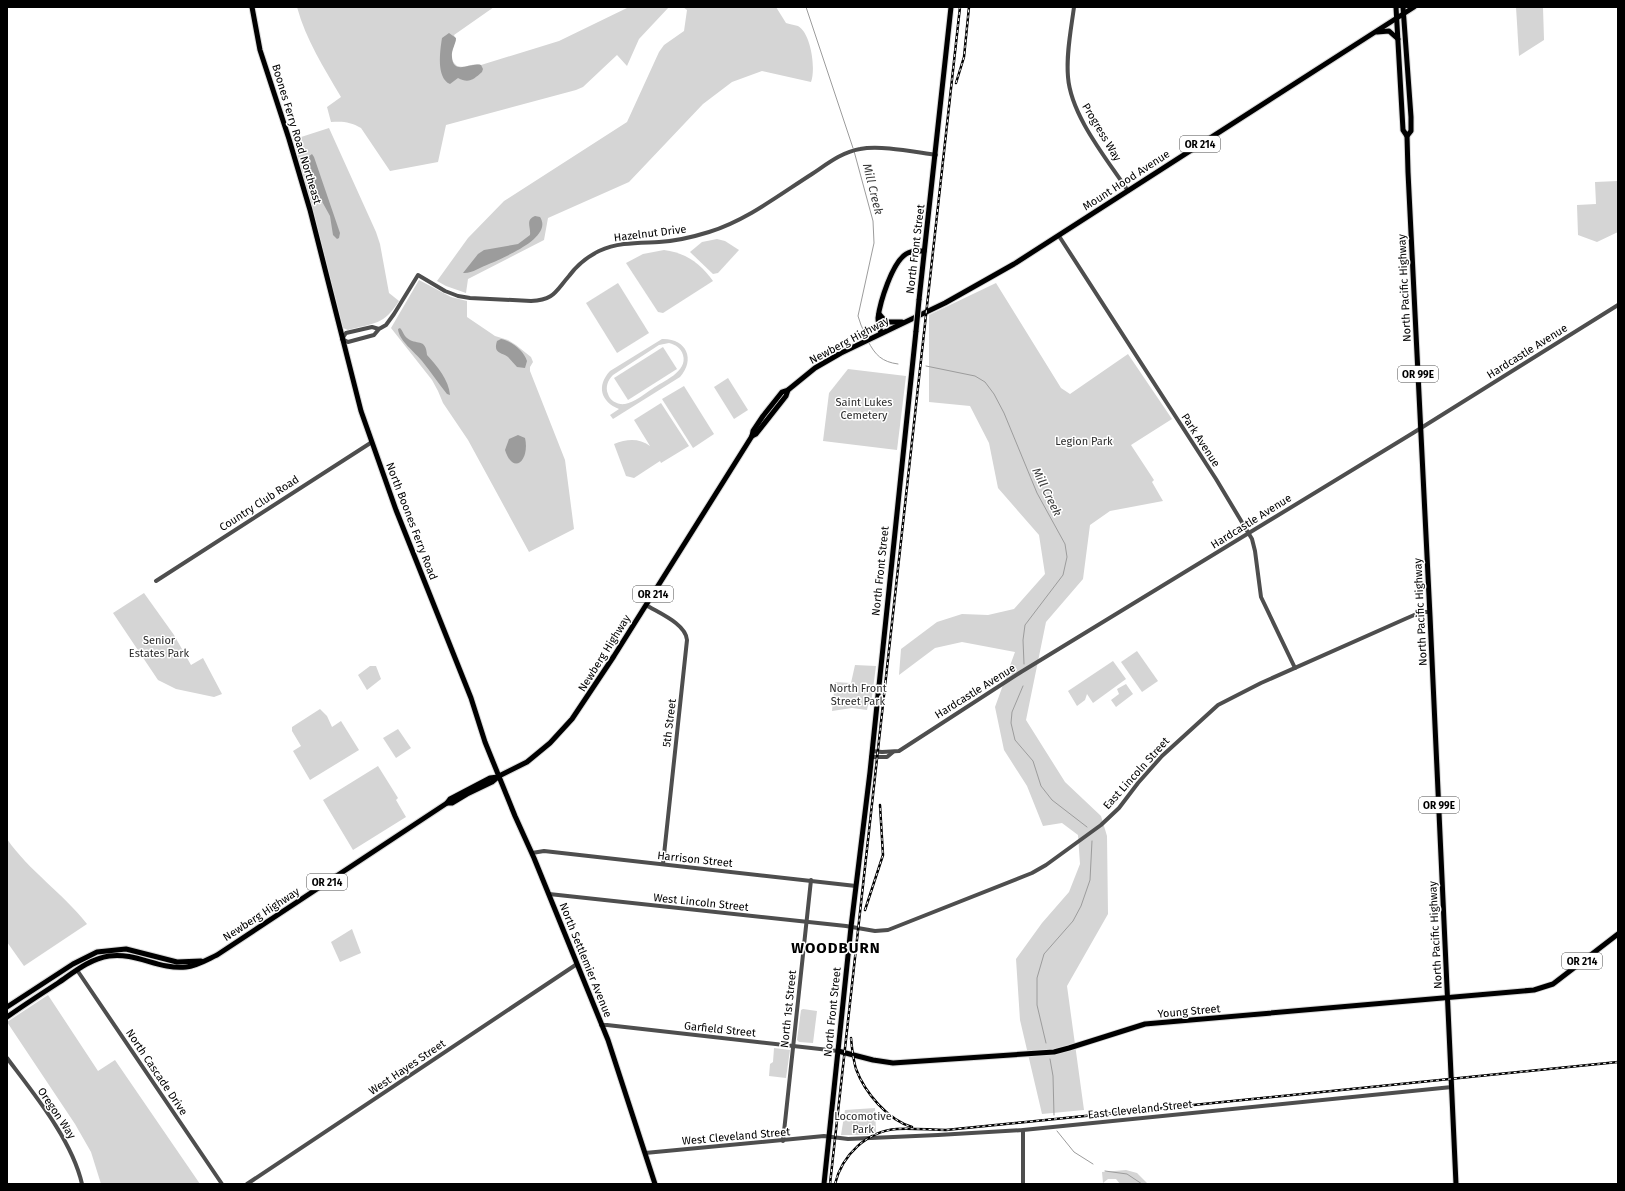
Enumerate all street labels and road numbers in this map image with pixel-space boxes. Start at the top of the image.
street label: Boones Ferry Road Northeast [269,63,324,206]
street label: Progress Way [1079,101,1124,164]
road number: OR 214 [1180,136,1220,152]
street label: Mount Hood Avenue [1080,147,1172,213]
street label: North Front Street [904,204,927,295]
street label: Hazelnut Drive [613,223,687,244]
street label: North Pacific Highway [1395,233,1414,342]
street label: Newberg Highway [807,314,892,367]
street label: Hardcastle Avenue [1485,321,1570,381]
road number: OR 99E [1398,366,1438,382]
street label: Park Avenue [1178,411,1223,469]
street label: North Boones Ferry Road [383,461,440,582]
street label: Country Club Road [217,473,301,534]
street label: Hardcastle Avenue [1209,491,1294,551]
street label: North Front Street [869,526,892,617]
street label: North Pacific Highway [1411,557,1430,666]
road number: OR 214 [633,586,673,602]
street label: Newberg Highway [575,612,634,694]
street label: Hardcastle Avenue [933,661,1018,721]
street label: 5th Street [660,698,679,748]
street label: East Lincoln Street [1101,735,1172,812]
road number: OR 99E [1419,797,1459,813]
street label: Harrison Street [657,849,733,870]
road number: OR 214 [307,874,347,890]
street label: North Pacific Highway [1426,880,1445,989]
street label: Newberg Highway [221,885,302,944]
street label: West Lincoln Street [653,891,749,914]
street label: North Settlemier Avenue [557,901,615,1020]
road number: OR 214 [1562,953,1602,969]
street label: North Front Street [821,967,844,1058]
street label: North 1st Street [778,969,799,1049]
street label: Young Street [1157,1002,1221,1021]
street label: Garfield Street [683,1019,756,1040]
street label: North Cascade Drive [123,1027,190,1118]
street label: West Hayes Street [367,1037,448,1098]
street label: Oregon Way [35,1085,79,1142]
street label: East Cleveland Street [1087,1098,1193,1121]
street label: West Cleveland Street [681,1125,791,1148]

